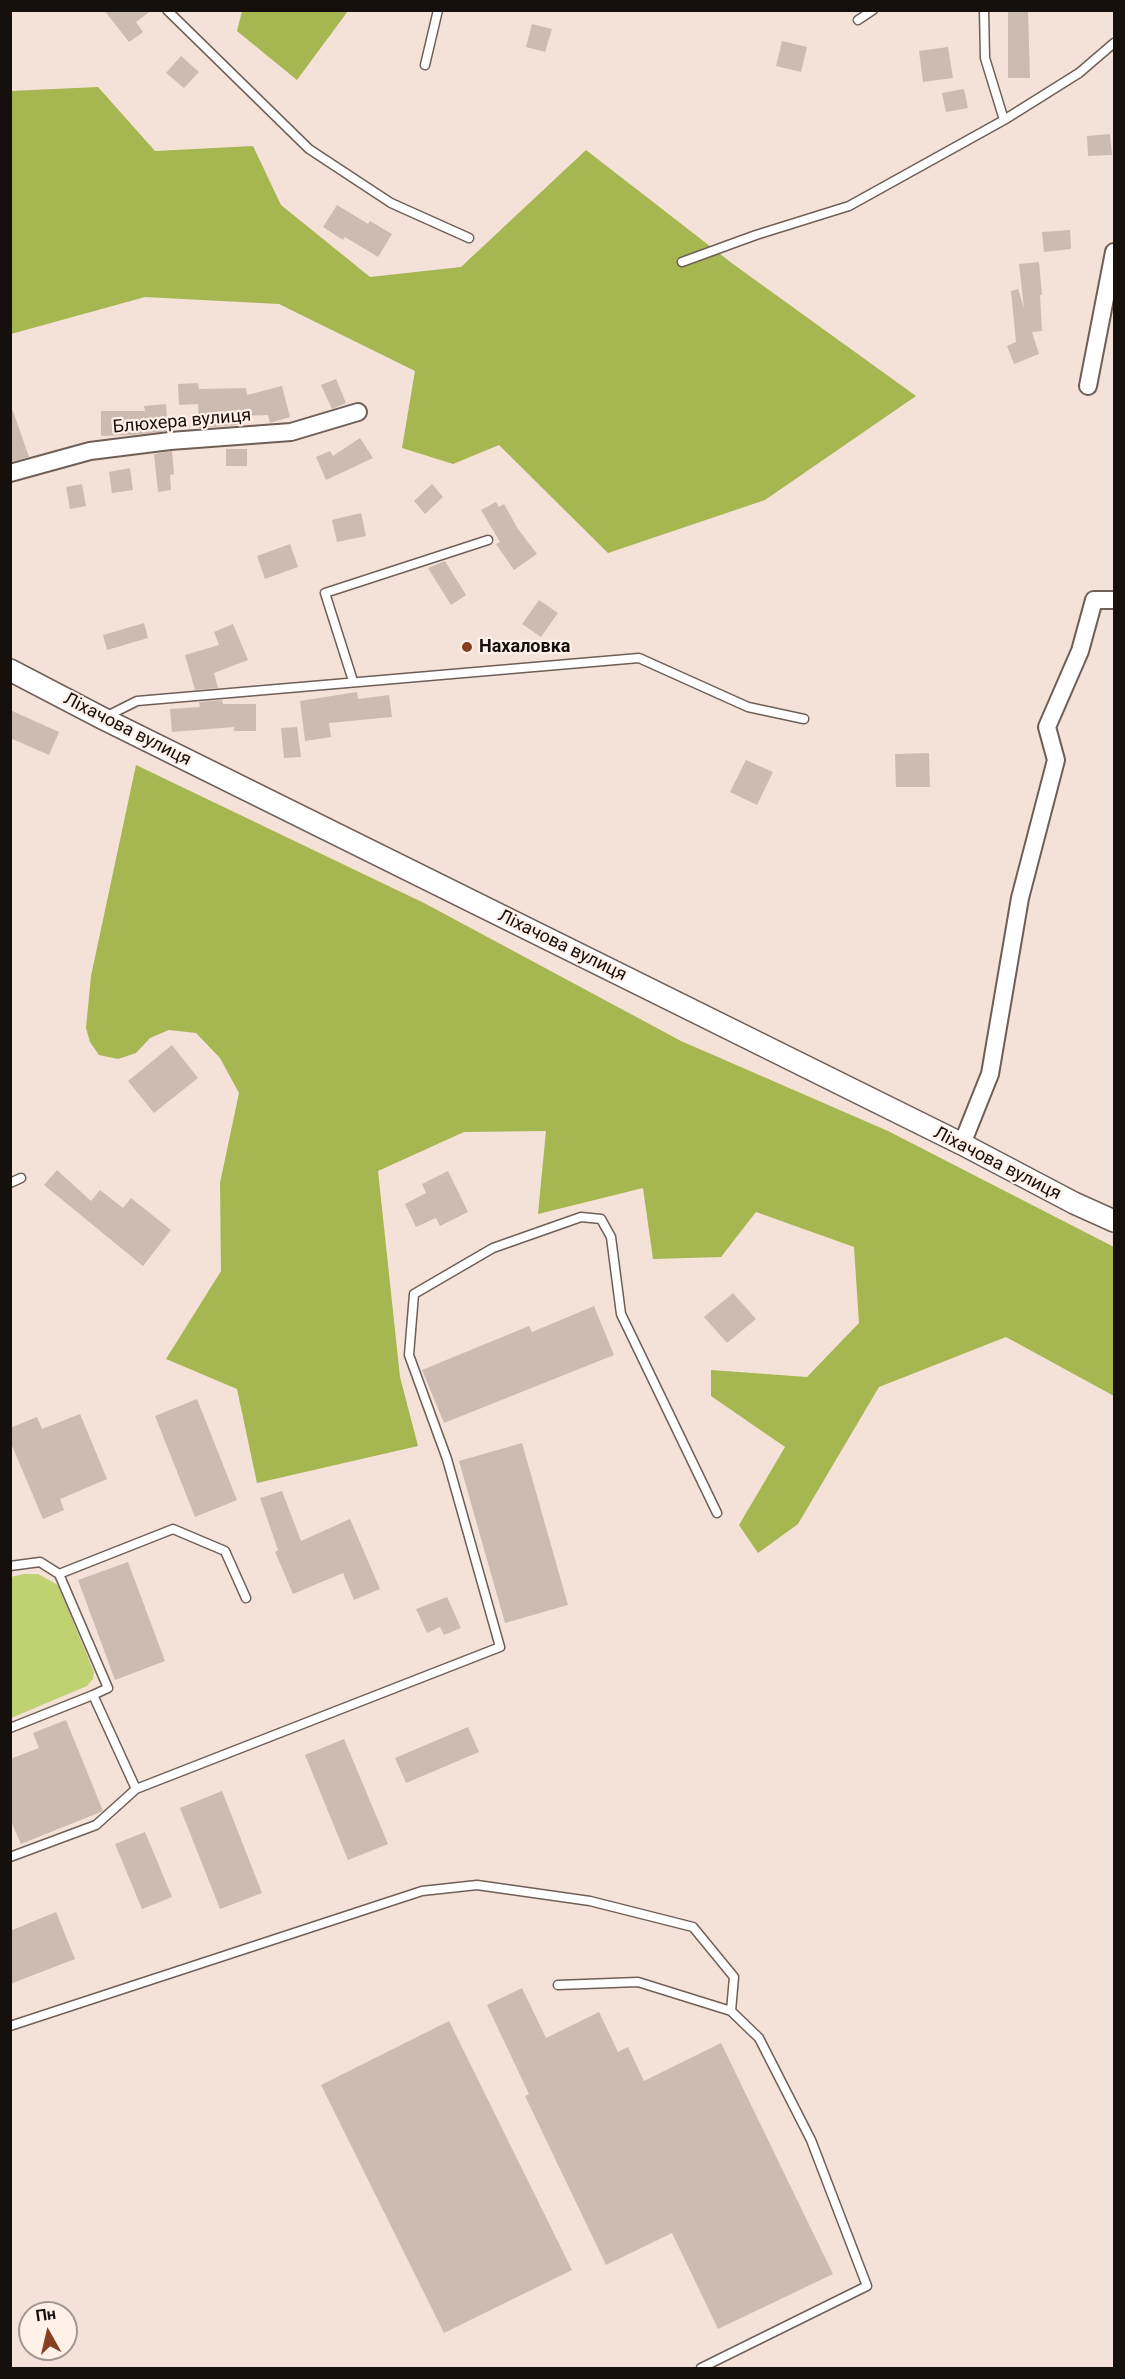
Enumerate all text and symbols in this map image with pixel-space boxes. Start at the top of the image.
street label: Блюхера вулиця [112,405,252,439]
place label: Нахаловка [479,636,570,658]
marker: Нахаловка [460,640,474,654]
street label: Ліхачова вулиця [60,689,194,771]
street label: Ліхачова вулиця [494,906,630,986]
street label: Ліхачова вулиця [930,1123,1064,1205]
north arrow [18,2301,78,2361]
text: Пн [34,2304,57,2325]

